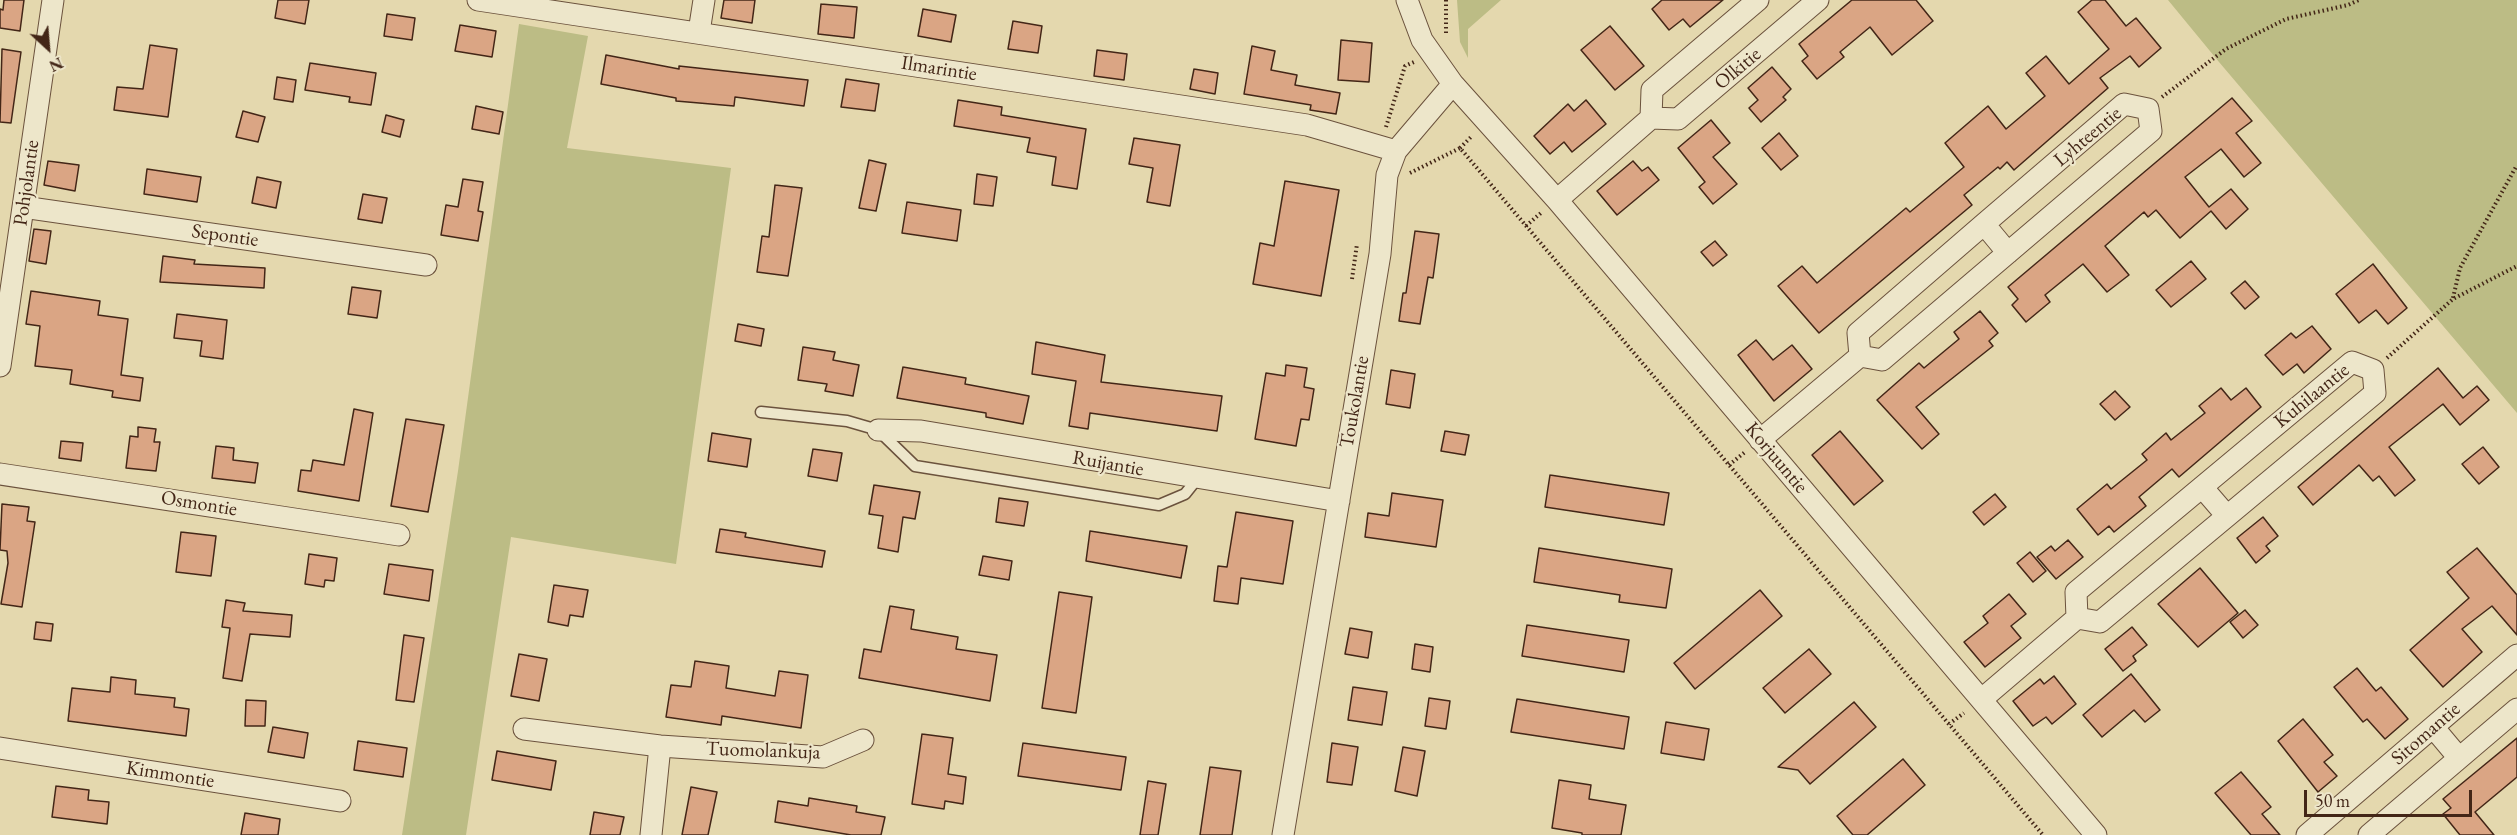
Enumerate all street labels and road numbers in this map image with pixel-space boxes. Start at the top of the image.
street label: Olkitie [1710,43,1766,95]
street label: Ilmarintie [899,51,979,87]
street label: Lyhteentie [2049,102,2127,172]
street label: Pohjolantie [9,139,45,227]
street label: Sepontie [190,219,260,253]
street label: Toukolantie [1335,354,1375,450]
street label: Kuhilaantie [2270,358,2354,434]
street label: Korjuuntie [1739,418,1813,498]
street label: Ruijantie [1071,446,1145,482]
street label: Osmontie [159,486,239,522]
street label: Sitomantie [2387,698,2465,770]
street label: Tuomolankuja [705,737,821,765]
street label: Kimmontie [124,756,216,794]

